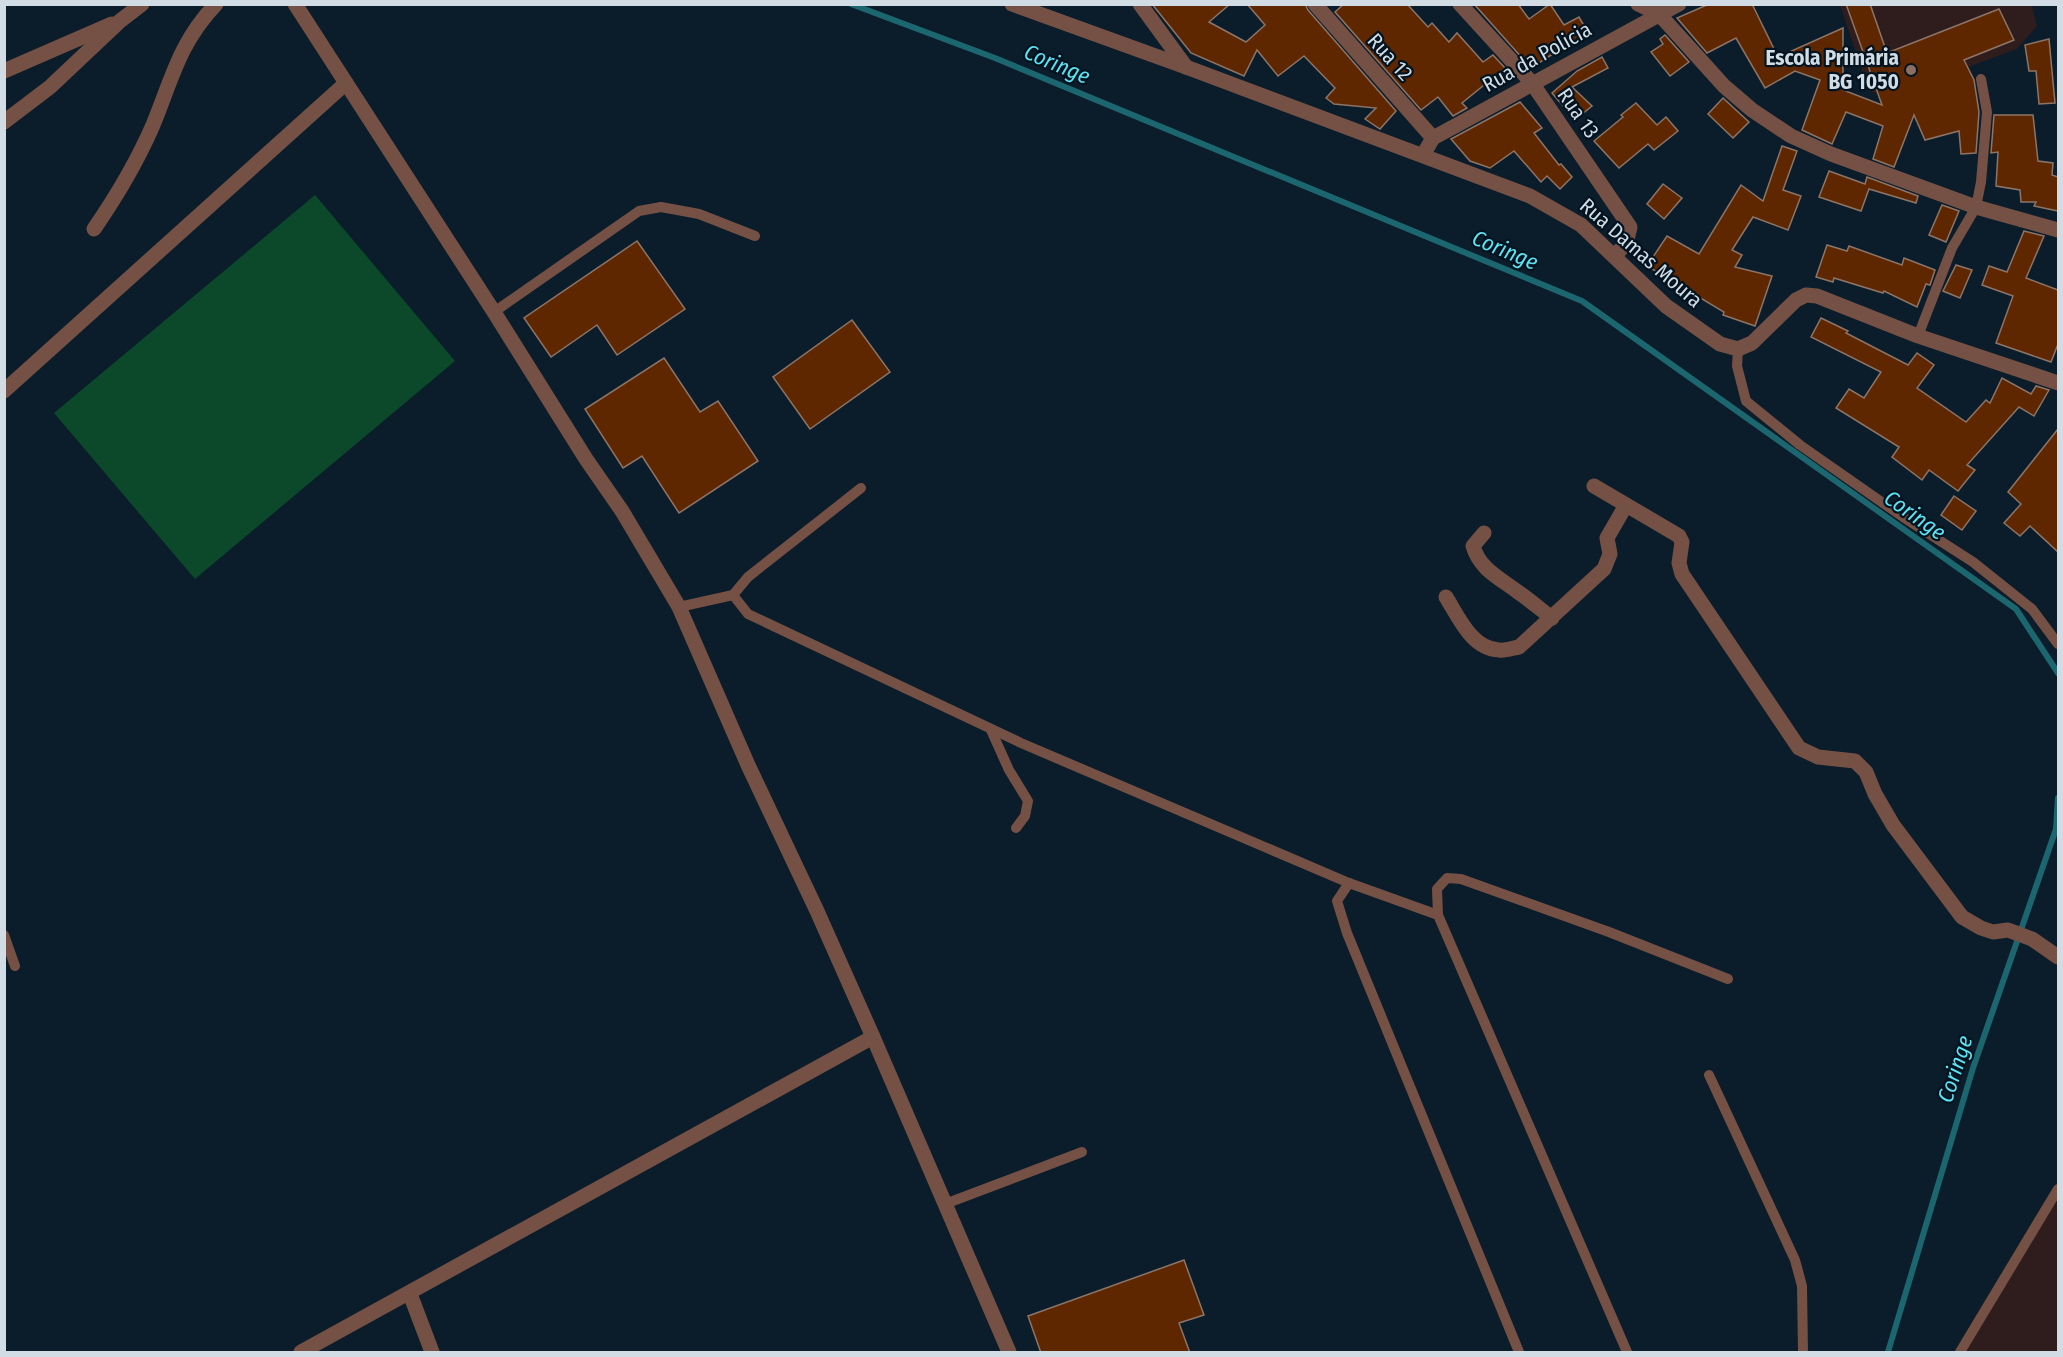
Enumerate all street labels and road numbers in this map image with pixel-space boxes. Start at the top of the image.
street label: Rua da Policia [1478,16,1596,98]
street label: Rua 12 [1362,28,1418,86]
street label: Rua 13 [1551,83,1605,143]
street label: Rua Damas Moura [1574,193,1708,313]

